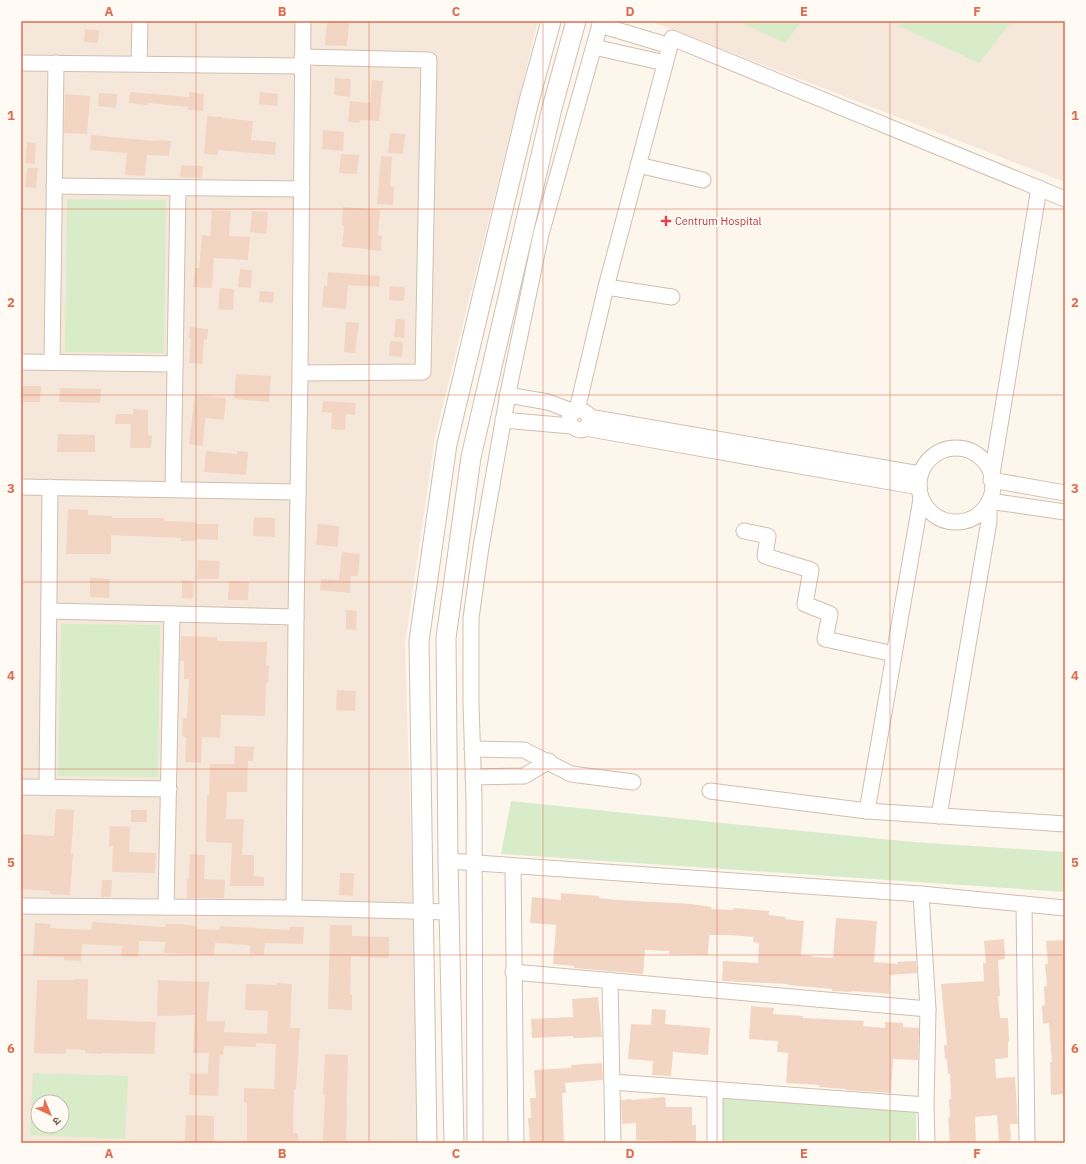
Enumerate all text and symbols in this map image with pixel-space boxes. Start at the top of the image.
text: A [105,3,114,20]
text: B [278,3,287,20]
text: C [452,3,461,20]
text: D [625,3,635,20]
text: E [800,3,808,20]
text: F [973,3,981,20]
text: 1 [7,107,15,124]
text: 1 [1071,107,1079,124]
place label: Centrum Hospital [675,214,762,228]
marker: Centrum Hospital [660,215,672,227]
text: 2 [7,294,15,311]
text: 2 [1071,294,1079,311]
text: 3 [7,480,15,497]
text: 3 [1071,480,1079,497]
text: 4 [7,667,15,684]
text: 4 [1071,667,1079,684]
text: 5 [7,854,15,871]
text: 5 [1071,854,1079,871]
text: 6 [7,1040,15,1057]
text: 6 [1071,1040,1079,1057]
north arrow [30,1094,70,1134]
text: उ [49,1114,64,1129]
text: A [105,1145,114,1162]
text: B [278,1145,287,1162]
text: C [452,1145,461,1162]
text: D [625,1145,635,1162]
text: E [800,1145,808,1162]
text: F [973,1145,981,1162]

